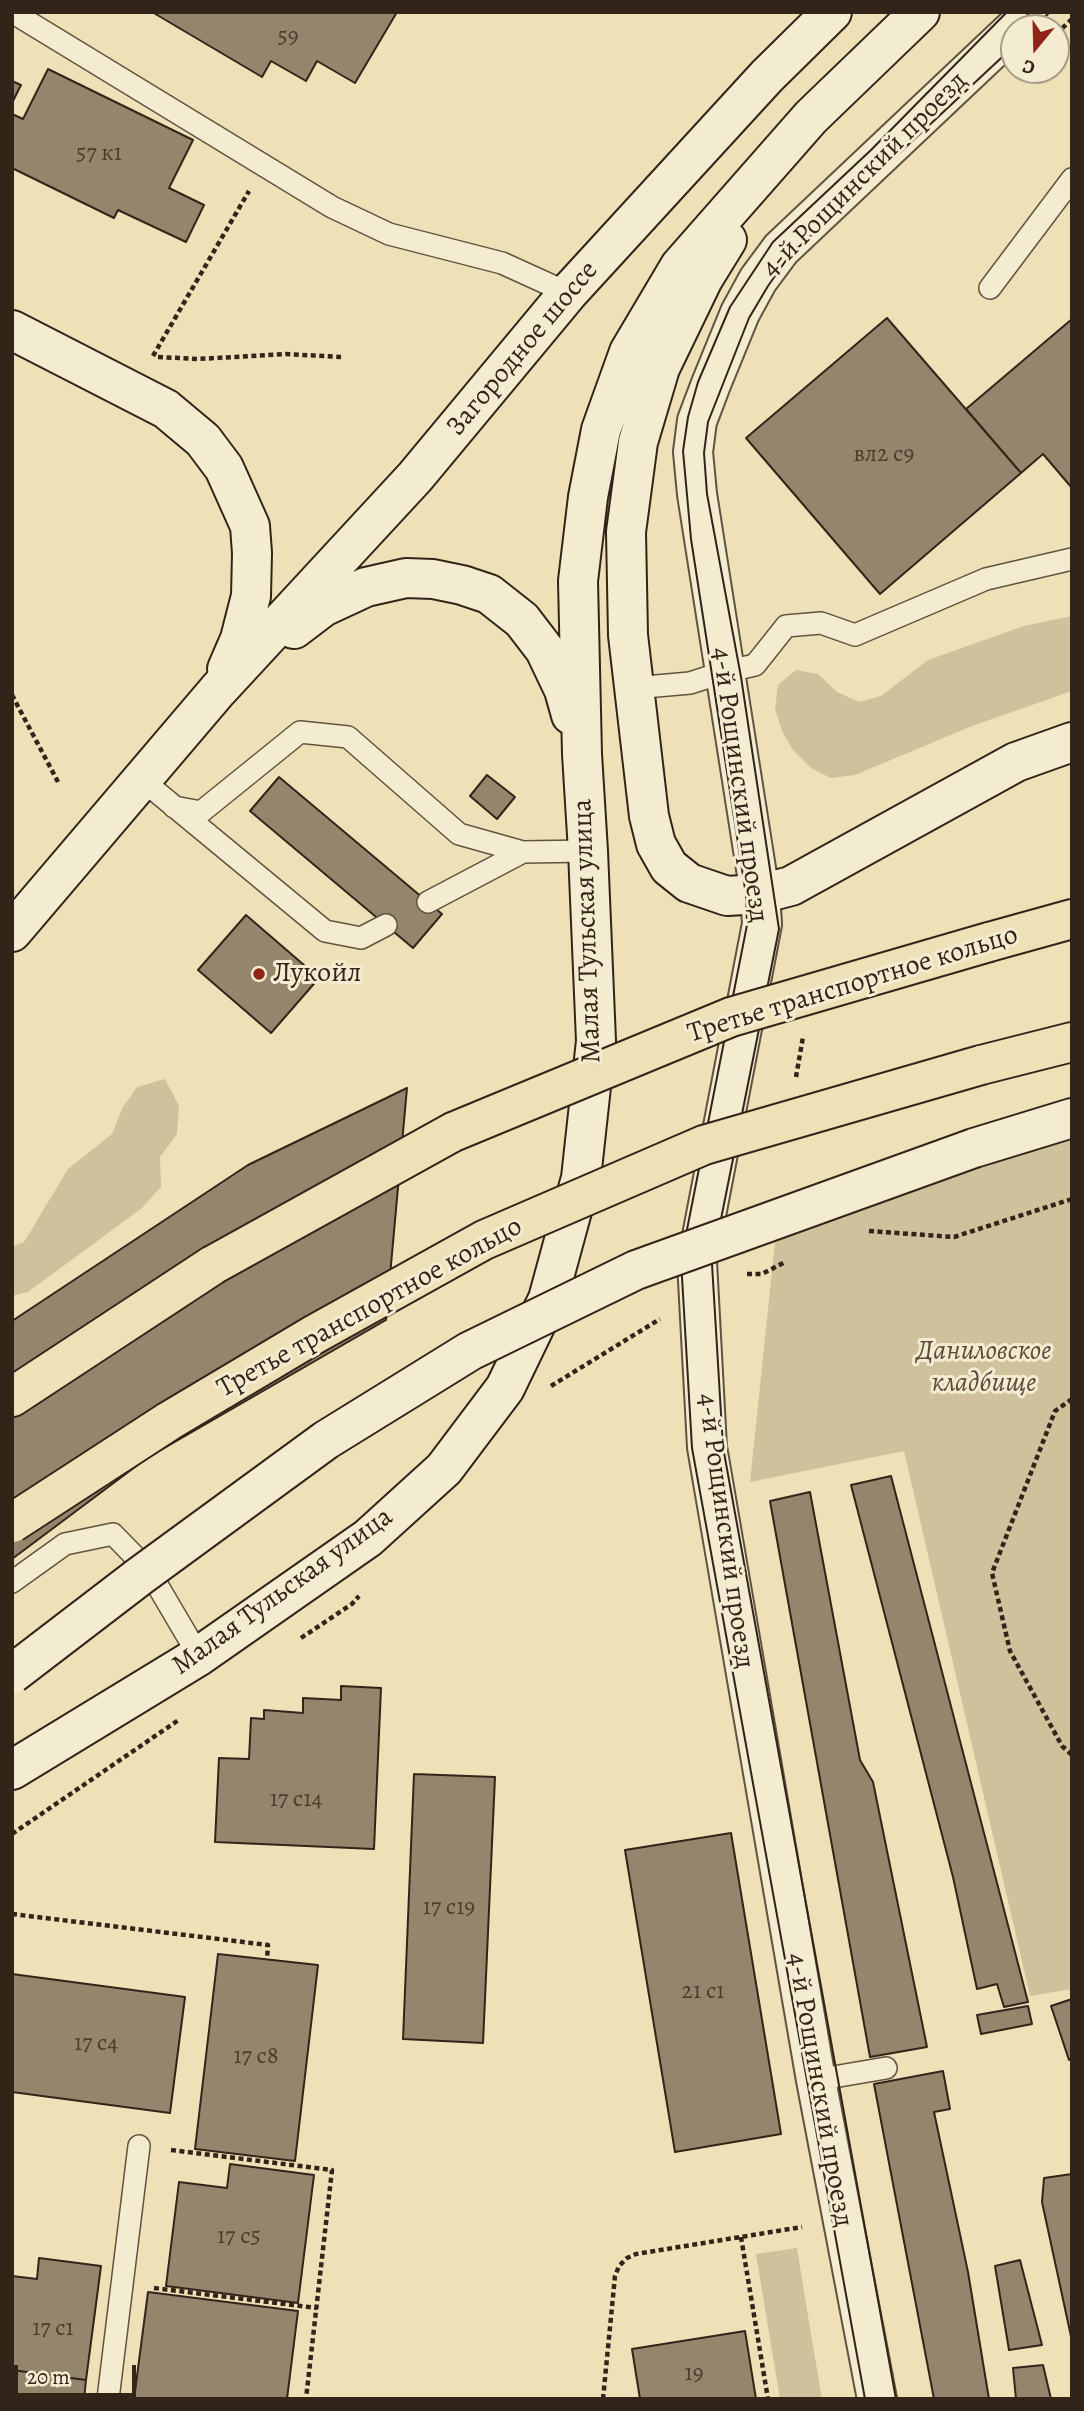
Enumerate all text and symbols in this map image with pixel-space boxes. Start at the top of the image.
north arrow [1000,14,1070,84]
house number: 59 [277,23,299,51]
text: С [1019,53,1039,81]
street label: 4-й Рощинский проезд [755,65,975,285]
house number: 57 к1 [76,140,122,168]
street label: Загородное шоссе [440,255,606,443]
house number: вл2 с9 [854,441,914,469]
street label: 4-й Рощинский проезд [703,645,775,925]
street label: Малая Тульская улица [567,798,609,1064]
street label: Третье транспортное кольцо [684,919,1022,1051]
place label: Лукойл [273,957,362,991]
marker: Лукойл [251,966,267,982]
street label: Третье транспортное кольцо [212,1210,528,1406]
park label: Даниловское кладбище [917,1335,1051,1401]
street label: 4-й Рощинский проезд [689,1391,761,1671]
street label: Малая Тульская улица [166,1501,400,1683]
house number: 17 с14 [270,1786,322,1814]
house number: 17 с19 [423,1894,475,1922]
street label: 4-й Рощинский проезд [778,1950,860,2230]
house number: 21 с1 [682,1978,724,2006]
house number: 17 c4 [74,2030,118,2058]
house number: 17 с8 [233,2043,279,2071]
house number: 17 с5 [217,2223,261,2251]
house number: 17 с1 [32,2315,74,2343]
scale bar [18,2352,140,2396]
house number: 19 [684,2360,704,2388]
text: 20 m [27,2363,70,2391]

